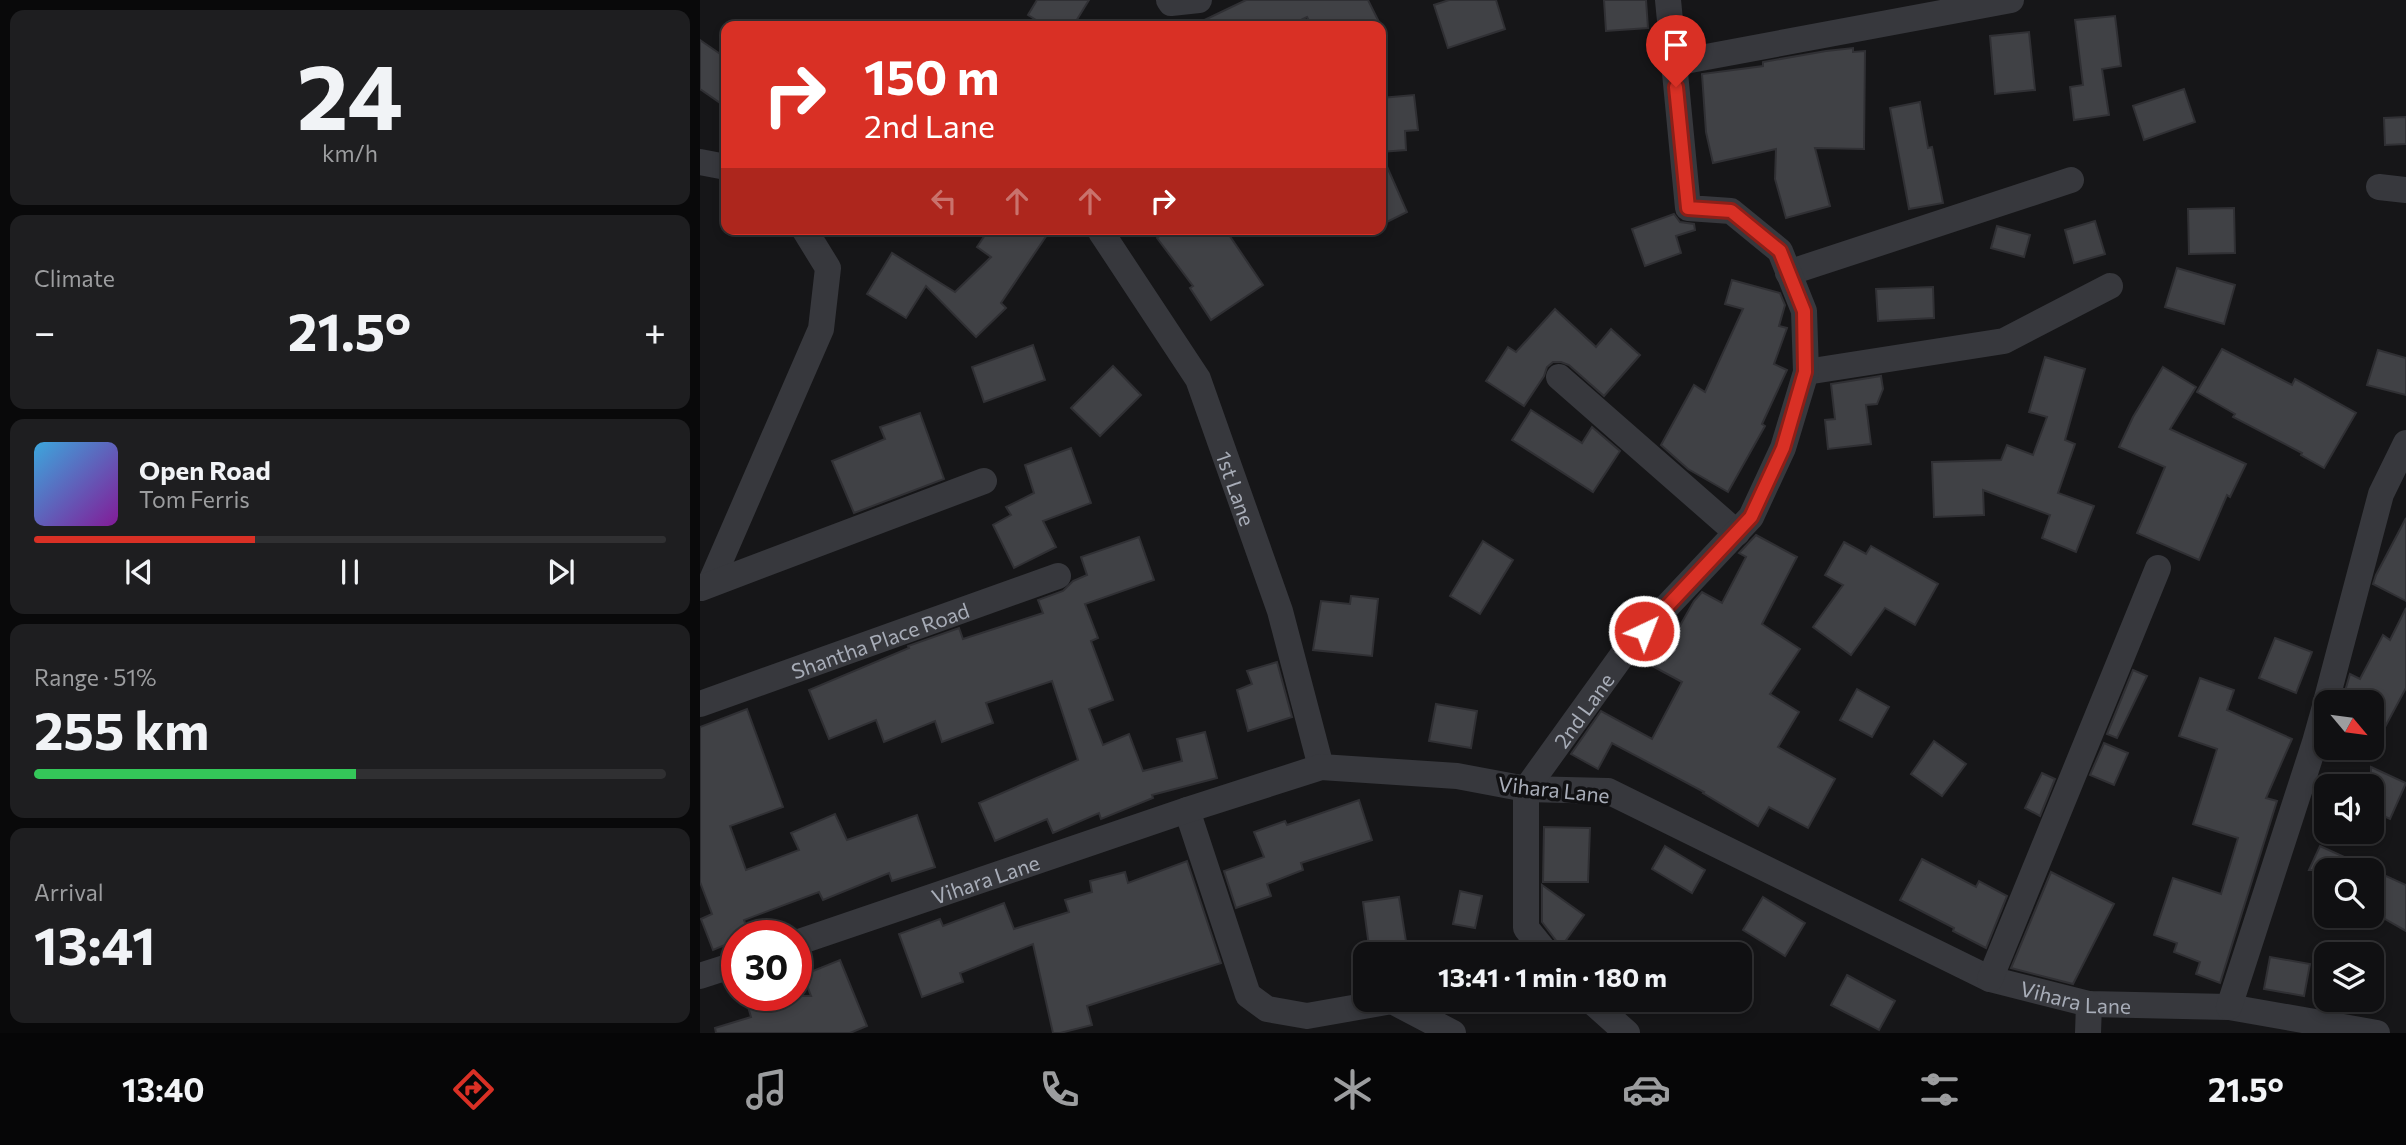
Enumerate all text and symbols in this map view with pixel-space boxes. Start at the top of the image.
pin [1646,15,1706,87]
icon: arrive [1657,26,1695,64]
text: 24 [297,37,403,149]
text: 150 m [864,45,999,105]
icon: right [749,49,840,140]
text: 2nd Lane [864,105,995,145]
text: km/h [322,139,378,167]
icon: left [925,182,963,220]
icon: ahead [998,182,1036,220]
icon: ahead [1071,182,1109,220]
icon: right [1144,182,1182,220]
text: Climate [34,264,115,292]
text: 21.5° [288,298,411,362]
text: − [34,307,56,354]
text: + [644,307,666,354]
street label: 1st Lane [1212,448,1261,529]
text: Open Road [139,454,271,485]
text: Tom Ferris [139,485,250,513]
icon: previous [120,553,158,591]
icon: pause [331,553,369,591]
icon: next [542,553,580,591]
position arrow [1607,594,1681,668]
street label: Shantha Place Road [788,596,972,683]
text: Range · 51% [34,663,156,691]
street label: 2nd Lane [1548,668,1618,752]
north arrow [2314,690,2384,760]
map controls [2314,690,2384,1012]
text: 255 km [34,697,209,761]
street label: Vihara Lane [1497,771,1611,807]
button: sound [2314,774,2384,844]
street label: Vihara Lane [928,849,1042,908]
button: search [2314,858,2384,928]
text: Arrival [34,878,104,906]
text: 13:41 [34,912,155,976]
speed limit sign: 30 [721,920,812,1011]
button: layers [2314,942,2384,1012]
text: 13:41 · 1 min · 180 m [1438,961,1667,992]
street label: Vihara Lane [2018,975,2131,1017]
icon: directions [449,1065,498,1114]
icon: music [742,1065,791,1114]
icon: phone [1035,1065,1084,1114]
icon: climate [1328,1065,1377,1114]
icon: car [1622,1065,1671,1114]
icon: filters [1915,1065,1964,1114]
text: 13:40 [122,1069,205,1109]
text: 21.5° [2208,1069,2284,1109]

